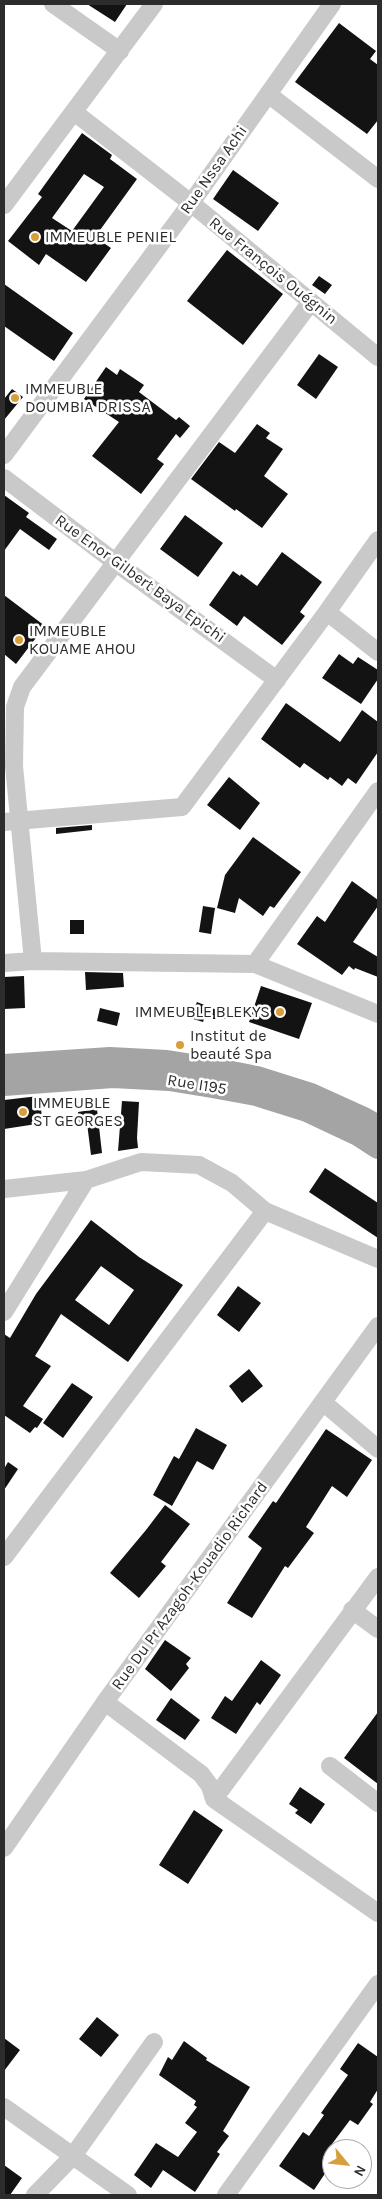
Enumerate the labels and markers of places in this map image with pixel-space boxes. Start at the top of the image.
place label: IMMEUBLE PENIEL [45,227,176,247]
marker: IMMEUBLE PENIEL [29,231,41,243]
place label: IMMEUBLE DOUMBIA DRISSA [25,379,151,417]
marker: IMMEUBLE DOUMBIA DRISSA [9,392,21,404]
place label: IMMEUBLE KOUAME AHOU [29,621,136,659]
marker: IMMEUBLE KOUAME AHOU [13,634,25,646]
place label: IMMEUBLE BLEKYS [135,1002,270,1022]
marker: IMMEUBLE BLEKYS [274,1006,286,1018]
place label: Institut de beauté Spa [190,1026,272,1064]
marker: Institut de beauté Spa [174,1039,186,1051]
place label: IMMEUBLE ST GEORGES [33,1093,123,1131]
marker: IMMEUBLE ST GEORGES [17,1106,29,1118]

